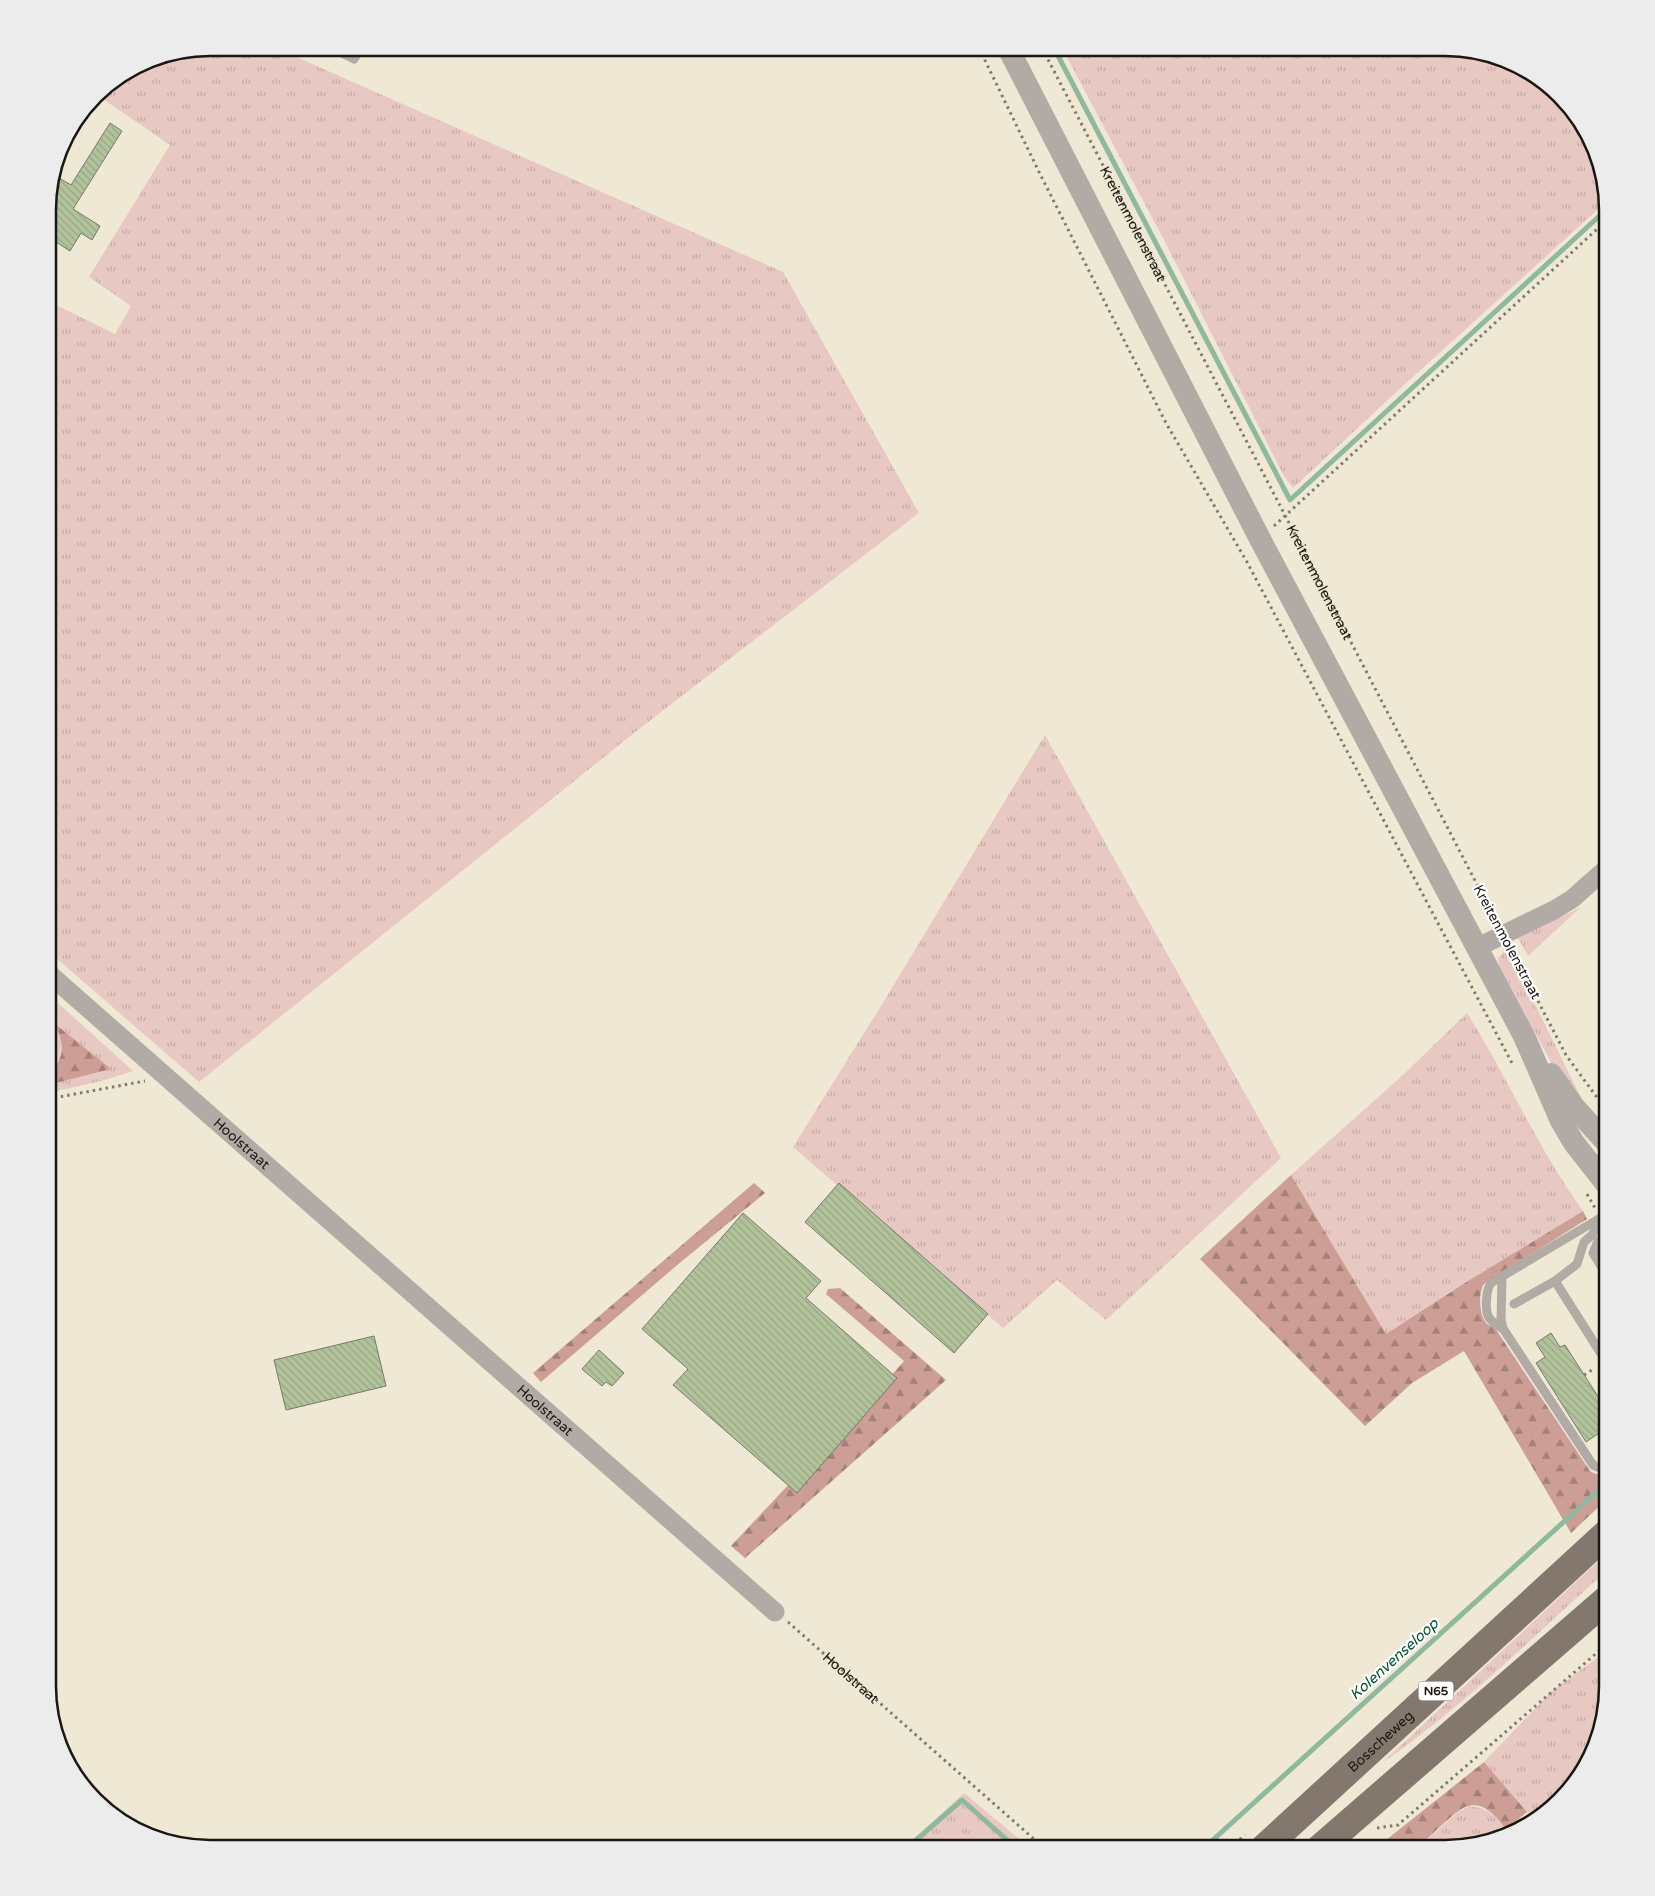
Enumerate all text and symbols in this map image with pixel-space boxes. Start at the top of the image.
street label: Kreitenmolenstraat [1096,163,1171,285]
street label: Kreitenmolenstraat [1283,522,1357,643]
street label: Kreitenmolenstraat [1470,882,1545,1003]
street label: Hoolstraat [210,1114,274,1173]
street label: Hoolstraat [514,1381,577,1440]
water label: Kolenvenseloop [1346,1613,1443,1703]
street label: Hoolstraat [819,1648,883,1707]
road number: N65 [1418,1682,1454,1700]
street label: Bosscheweg [1344,1707,1417,1776]

